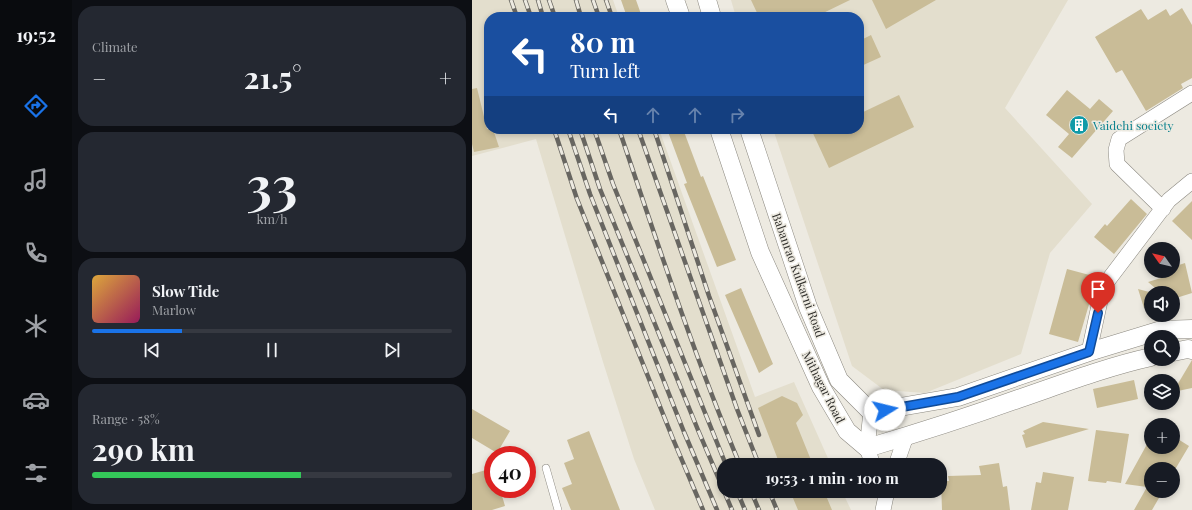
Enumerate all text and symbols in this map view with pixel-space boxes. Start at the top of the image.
text: 19:52 [16,23,56,47]
text: 80 m [570,23,636,60]
icon: left [504,28,556,80]
text: Climate [92,38,138,55]
text: 21.5° [244,57,302,97]
text: Turn left [570,59,640,83]
text: − [92,63,106,93]
text: + [439,63,452,93]
icon: directions [22,92,50,120]
icon: left [600,104,622,126]
icon: ahead [642,104,664,126]
icon: ahead [684,104,706,126]
icon: right [726,104,748,126]
building icon: Vaidehi society [1068,114,1090,136]
place label: Vaidehi society [1092,117,1174,133]
text: 33 [247,149,297,218]
icon: music [22,166,50,194]
text: km/h [256,210,288,227]
street label: Babanrao Kulkarni Road [769,211,829,339]
icon: phone [22,239,50,267]
north arrow [1144,242,1180,278]
map controls [1144,242,1180,498]
pin [1081,272,1115,313]
icon: arrive [1087,278,1109,300]
text: Slow Tide [152,281,219,301]
button: sound [1144,286,1180,322]
text: Marlow [152,301,196,318]
icon: climate [22,312,50,340]
button: search [1144,330,1180,366]
icon: previous [141,339,163,361]
icon: pause [261,339,283,361]
icon: next [381,339,403,361]
street label: Mithagar Road [799,348,849,426]
button: layers [1144,374,1180,410]
icon: car [22,386,50,414]
position arrow [864,389,906,431]
text: Range · 58% [92,410,160,427]
button: + [1144,418,1180,454]
text: 290 km [92,429,195,469]
speed limit sign: 40 [484,446,536,498]
icon: filters [22,459,50,487]
button: − [1144,462,1180,498]
text: 19:53 · 1 min · 100 m [765,468,899,488]

